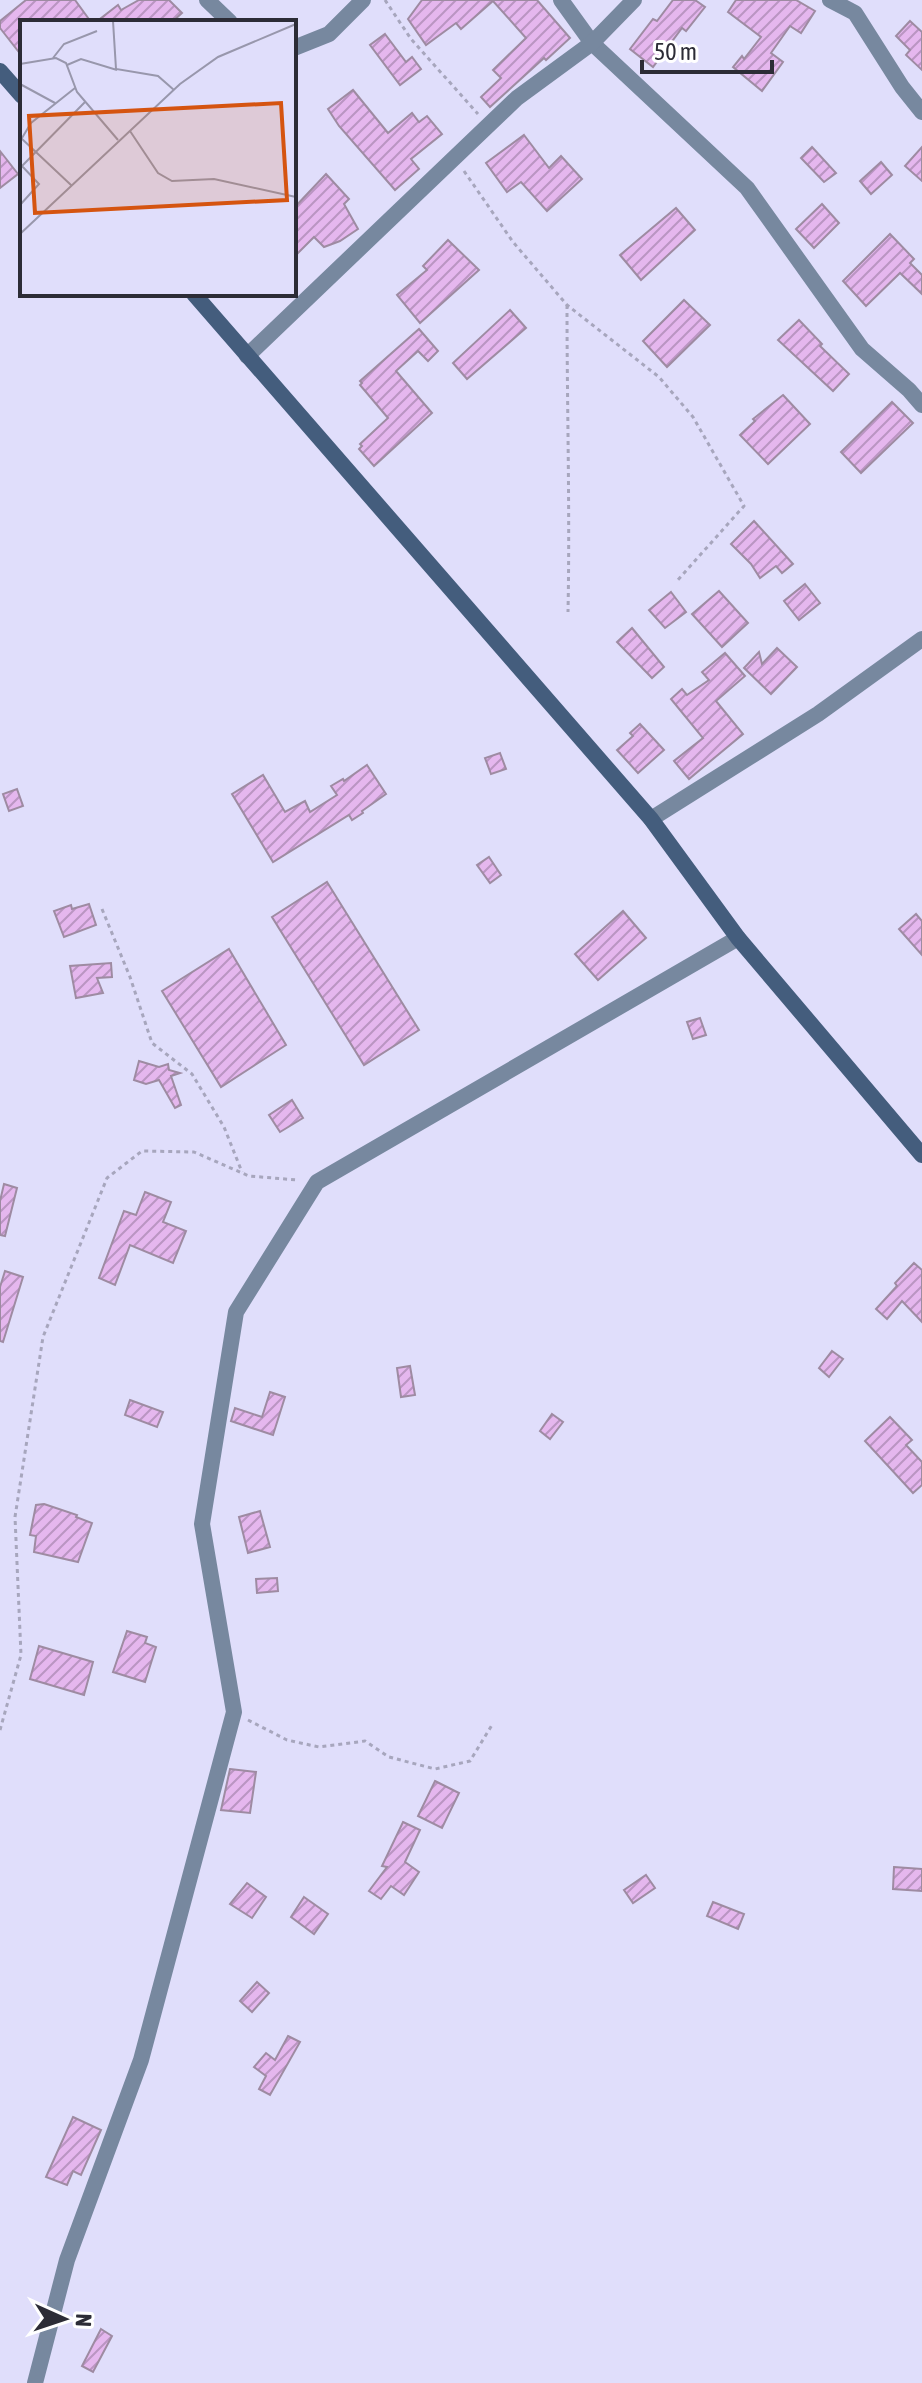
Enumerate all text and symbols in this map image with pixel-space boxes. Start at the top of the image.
inset map [20,20,296,296]
scale bar [642,24,772,74]
text: 50 m [654,38,697,65]
north arrow [24,2279,104,2359]
text: N [71,2313,97,2327]

